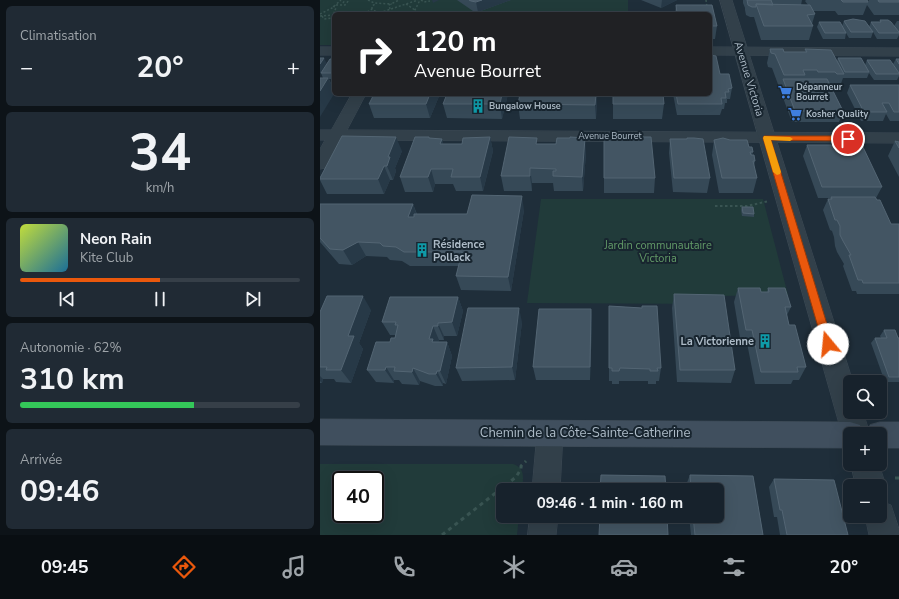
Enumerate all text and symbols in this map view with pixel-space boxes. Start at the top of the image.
text: 120 m [414,23,497,61]
text: Climatisation [20,27,97,45]
icon: right [348,28,400,80]
street label: Avenue Victoria [730,40,768,119]
text: 20° [136,47,184,88]
text: − [20,53,33,83]
text: + [287,53,300,83]
text: Avenue Bourret [414,59,541,83]
place label: Dépanneur Bourret [796,81,843,103]
supermarket icon: Dépanneur Bourret [777,84,793,100]
building icon: Bungalow House [470,98,486,114]
place label: Bungalow House [489,100,561,112]
supermarket icon: Kosher Quality [787,106,803,122]
place label: Kosher Quality [806,108,868,120]
text: 34 [129,117,191,188]
pin [831,122,865,156]
icon: arrive [837,128,859,150]
street label: Avenue Bourret [578,130,643,142]
text: km/h [146,179,174,197]
text: Neon Rain [80,229,152,249]
place label: Résidence Pollack [433,237,485,265]
park label: Jardin communautaire Victoria [603,238,712,266]
building icon: Résidence Pollack [414,242,430,258]
text: Kite Club [80,249,133,267]
icon: previous [56,288,78,310]
icon: pause [149,288,171,310]
icon: next [242,288,264,310]
position arrow [807,323,849,365]
building icon: La Victorienne [757,333,773,349]
place label: La Victorienne [681,334,754,349]
text: Autonomie · 62% [20,339,122,357]
text: 310 km [20,359,125,400]
map controls [843,375,887,523]
button: search [843,375,887,419]
street label: Chemin de la Côte-Sainte-Catherine [480,424,690,442]
button: + [843,427,887,471]
text: Arrivée [20,451,62,469]
text: 09:46 [20,471,99,512]
speed limit sign: 40 [332,471,384,523]
button: − [843,479,887,523]
text: 09:46 · 1 min · 160 m [537,493,683,513]
icon: directions [170,553,198,581]
icon: music [280,553,308,581]
icon: phone [390,553,418,581]
icon: climate [500,553,528,581]
icon: car [610,553,638,581]
icon: filters [720,553,748,581]
text: 09:45 [41,555,89,579]
text: 20° [830,555,858,579]

